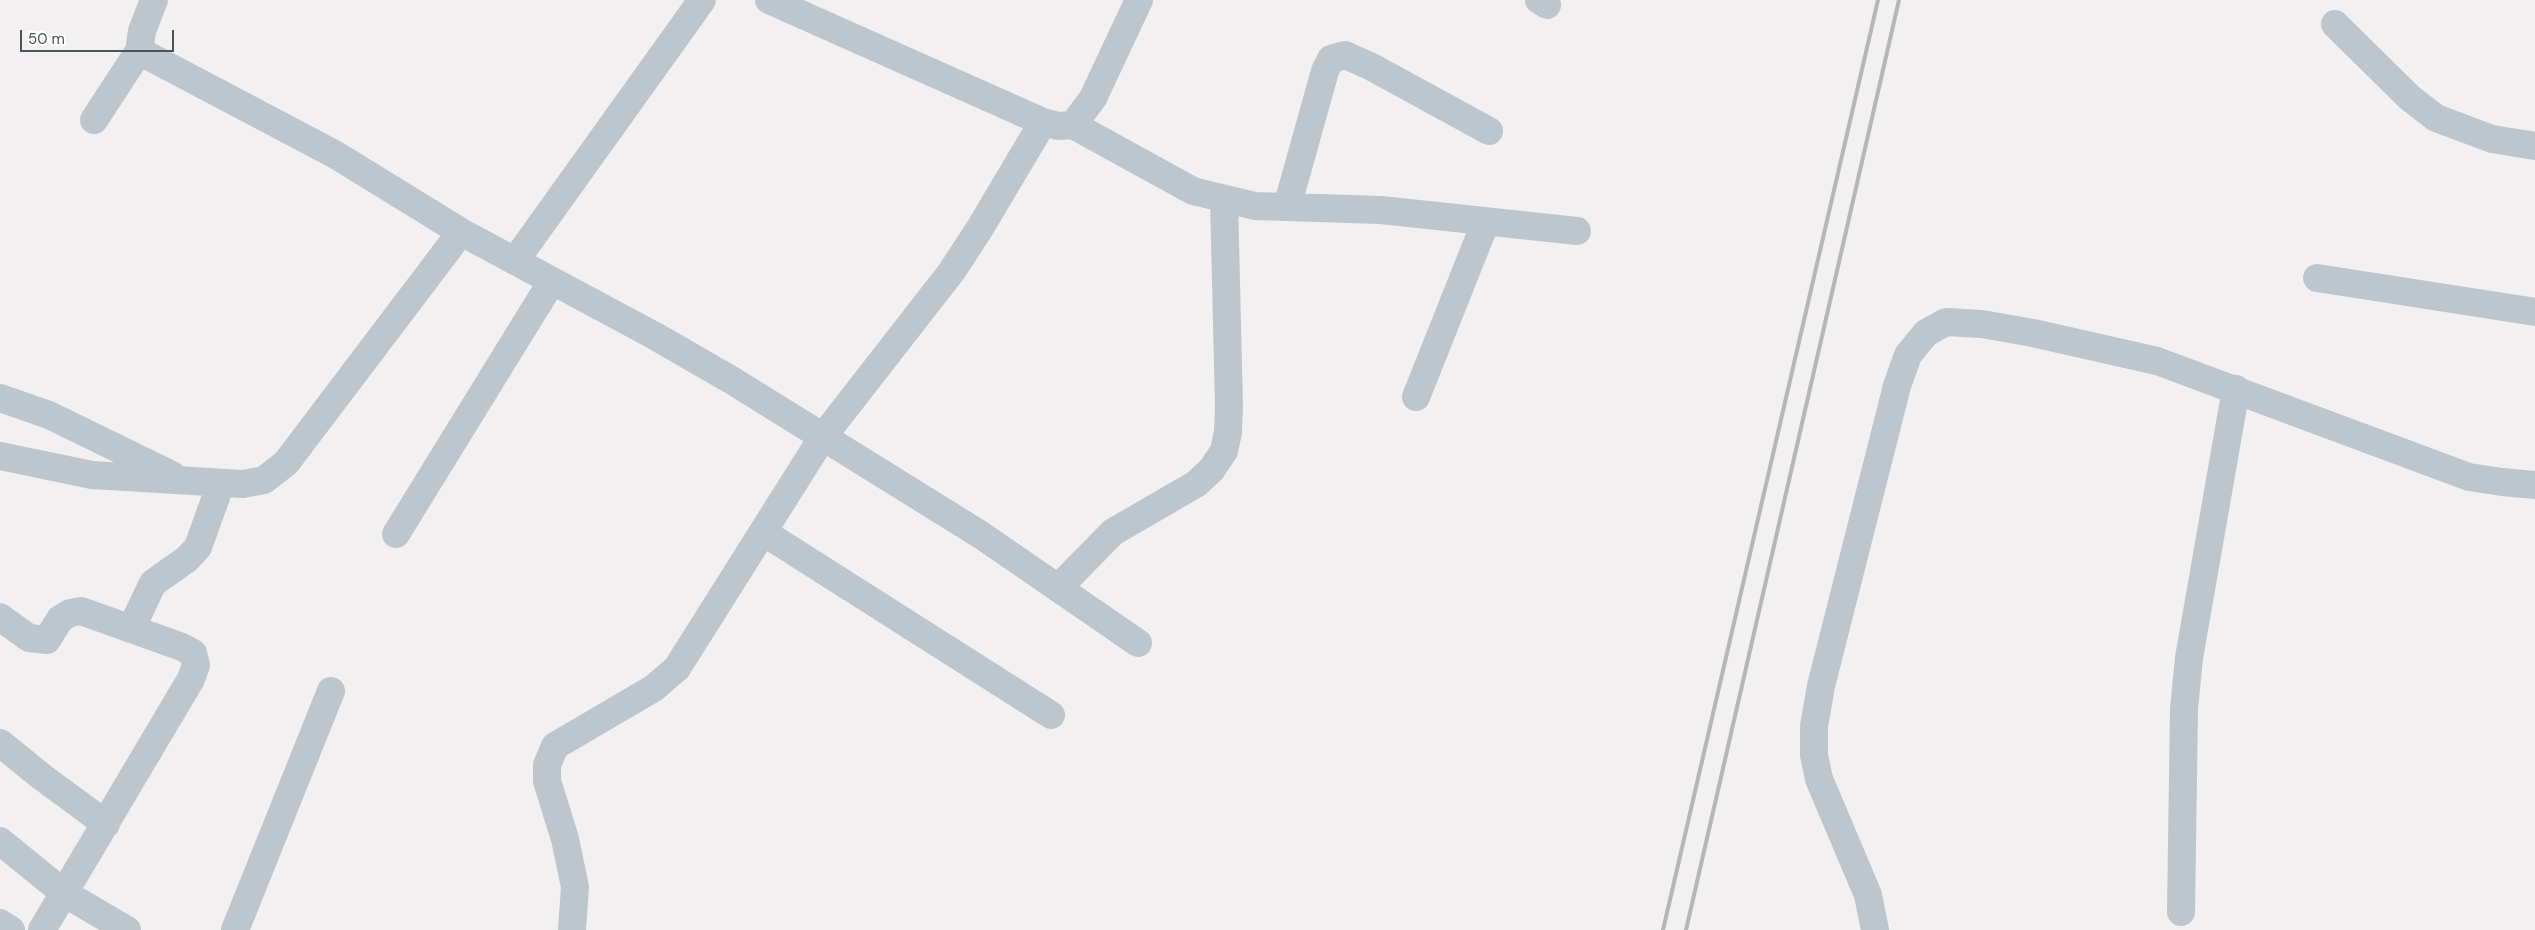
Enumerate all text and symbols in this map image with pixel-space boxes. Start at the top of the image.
scale bar [22,20,176,52]
text: 50 m [28,29,65,49]

